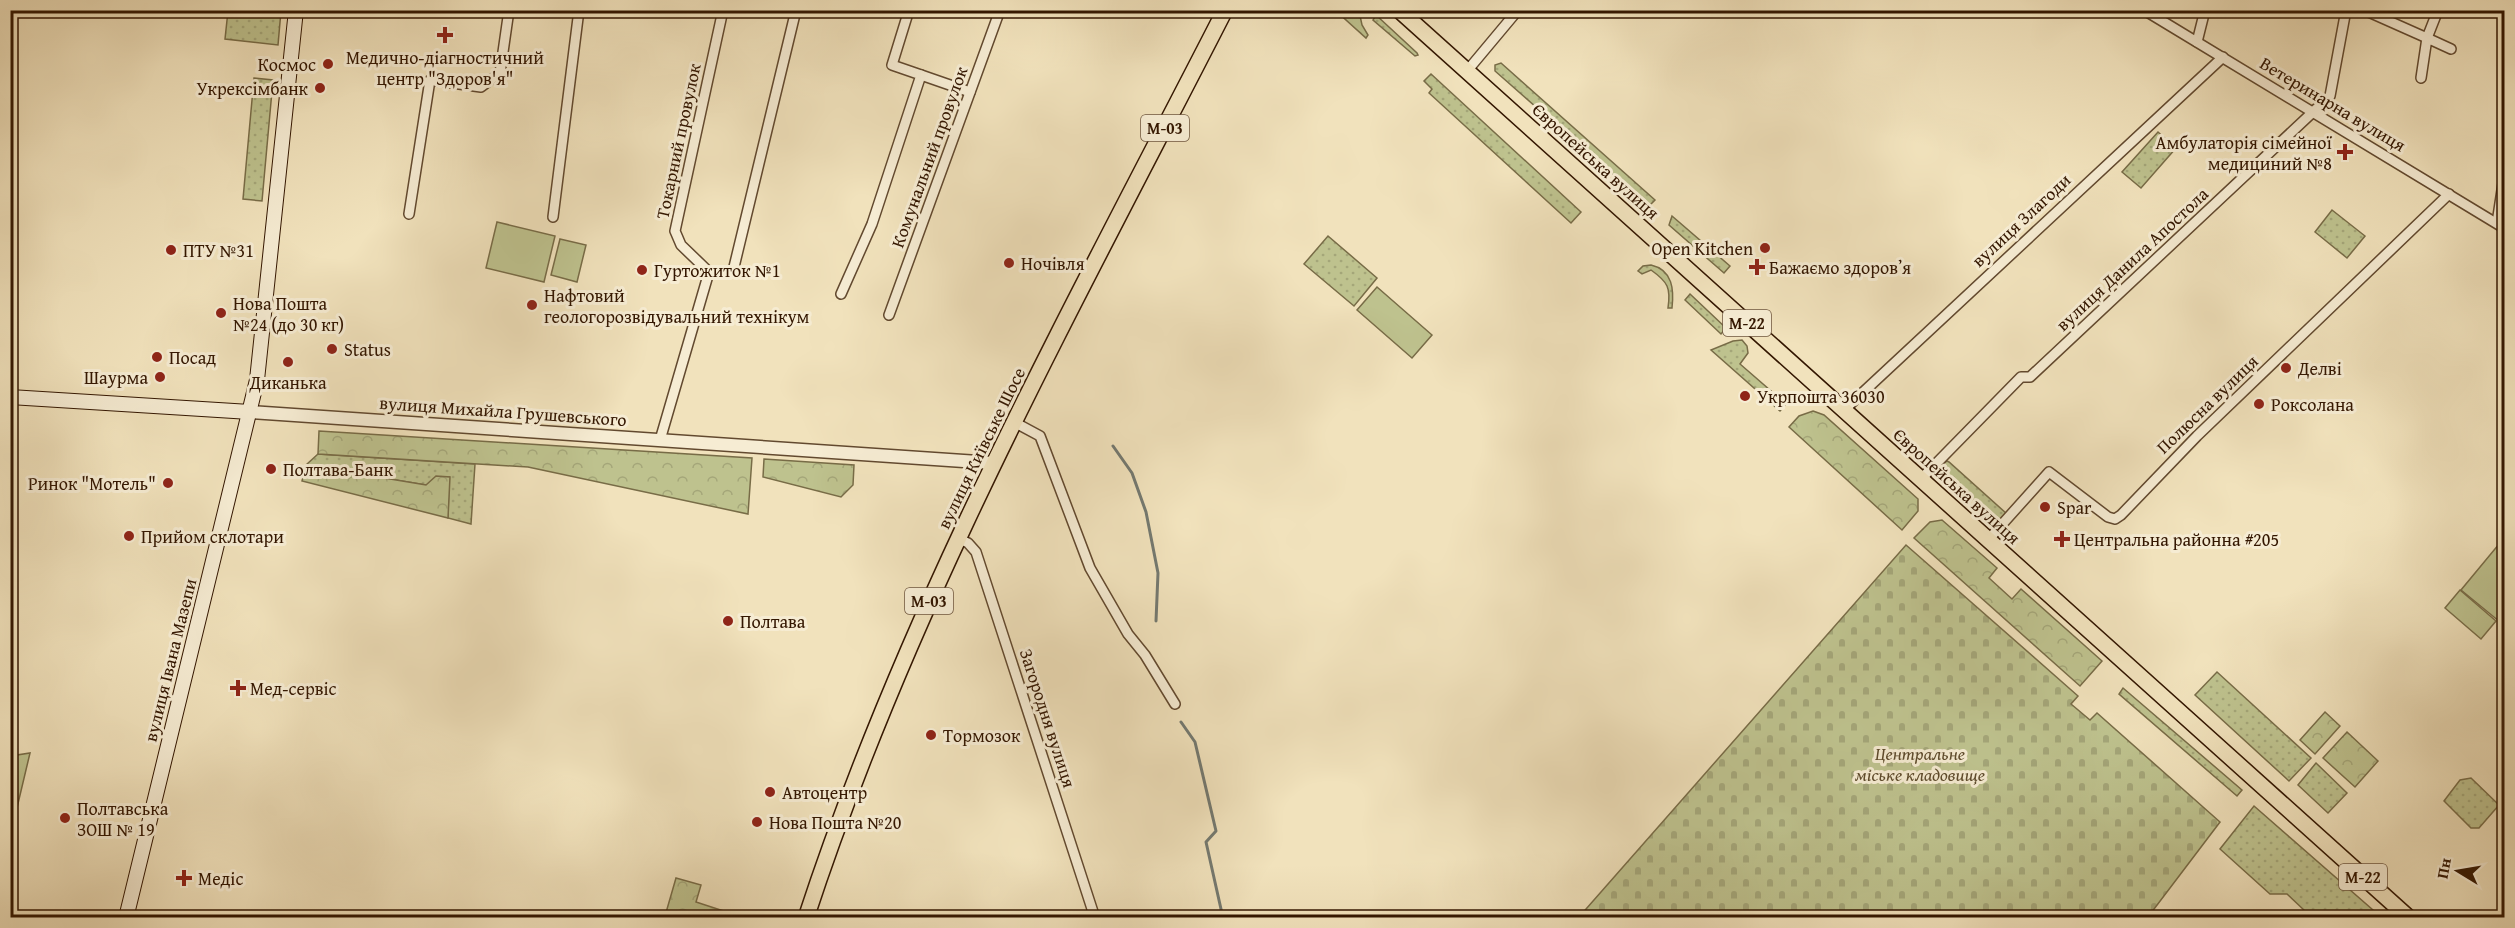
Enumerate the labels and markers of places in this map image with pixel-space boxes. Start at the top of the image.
marker: Медично-діагностичний центр "Здоров'я" [436,26,454,44]
place label: Медично-діагностичний центр "Здоров'я" [346,44,544,92]
place label: Космос [258,51,316,78]
marker: Космос [321,57,335,71]
place label: Укрексімбанк [196,75,309,102]
marker: Укрексімбанк [313,81,327,95]
place label: Амбулаторія сімейної медициний №8 [2155,129,2333,177]
marker: Амбулаторія сімейної медициний №8 [2336,143,2354,161]
place label: Open Kitchen [1651,235,1753,262]
place label: ПТУ №31 [183,237,254,264]
marker: Open Kitchen [1758,241,1772,255]
marker: ПТУ №31 [164,243,178,257]
place label: Ночівля [1021,250,1085,277]
place label: Бажаємо здоровʼя [1769,254,1911,281]
marker: Ночівля [1002,256,1016,270]
place label: Гуртожиток №1 [654,257,780,284]
marker: Бажаємо здоровʼя [1750,260,1764,274]
marker: Гуртожиток №1 [635,263,649,277]
place label: Нафтовий геологорозвідувальний технікум [544,282,810,330]
place label: Нова Пошта №24 (до 30 кг) [233,290,344,338]
marker: Нафтовий геологорозвідувальний технікум [525,298,539,312]
marker: Нова Пошта №24 (до 30 кг) [214,306,228,320]
place label: Status [344,336,391,363]
marker: Status [325,342,339,356]
place label: Посад [169,344,216,371]
marker: Посад [150,350,164,364]
marker: Диканька [281,355,295,369]
place label: Делві [2297,355,2342,382]
marker: Делві [2279,361,2293,375]
place label: Шаурма [84,364,148,391]
place label: Диканька [248,369,327,396]
marker: Шаурма [153,370,167,384]
place label: Укрпошта 36030 [1757,383,1885,410]
marker: Укрпошта 36030 [1738,389,1752,403]
place label: Роксолана [2271,391,2354,418]
marker: Роксолана [2252,397,2266,411]
place label: Полтава-Банк [283,456,394,483]
marker: Полтава-Банк [264,462,278,476]
place label: Ринок "Мотель" [28,470,156,497]
marker: Ринок "Мотель" [161,476,175,490]
place label: Spar [2057,494,2092,521]
marker: Spar [2038,500,2052,514]
place label: Прийом склотари [141,523,284,550]
place label: Центральна районна #205 [2074,526,2279,553]
marker: Прийом склотари [122,529,136,543]
marker: Центральна районна #205 [2055,532,2069,546]
place label: Полтава [740,608,806,635]
marker: Полтава [721,614,735,628]
place label: Мед-сервіс [250,675,337,702]
marker: Мед-сервіс [231,681,245,695]
place label: Тормозок [943,722,1021,749]
marker: Тормозок [924,728,938,742]
place label: Автоцентр [782,779,867,806]
marker: Автоцентр [763,785,777,799]
place label: Полтавська ЗОШ № 19 [77,795,169,843]
place label: Нова Пошта №20 [769,809,902,836]
marker: Полтавська ЗОШ № 19 [58,811,72,825]
marker: Нова Пошта №20 [750,815,764,829]
place label: Медіс [198,865,243,892]
marker: Медіс [175,869,193,887]

